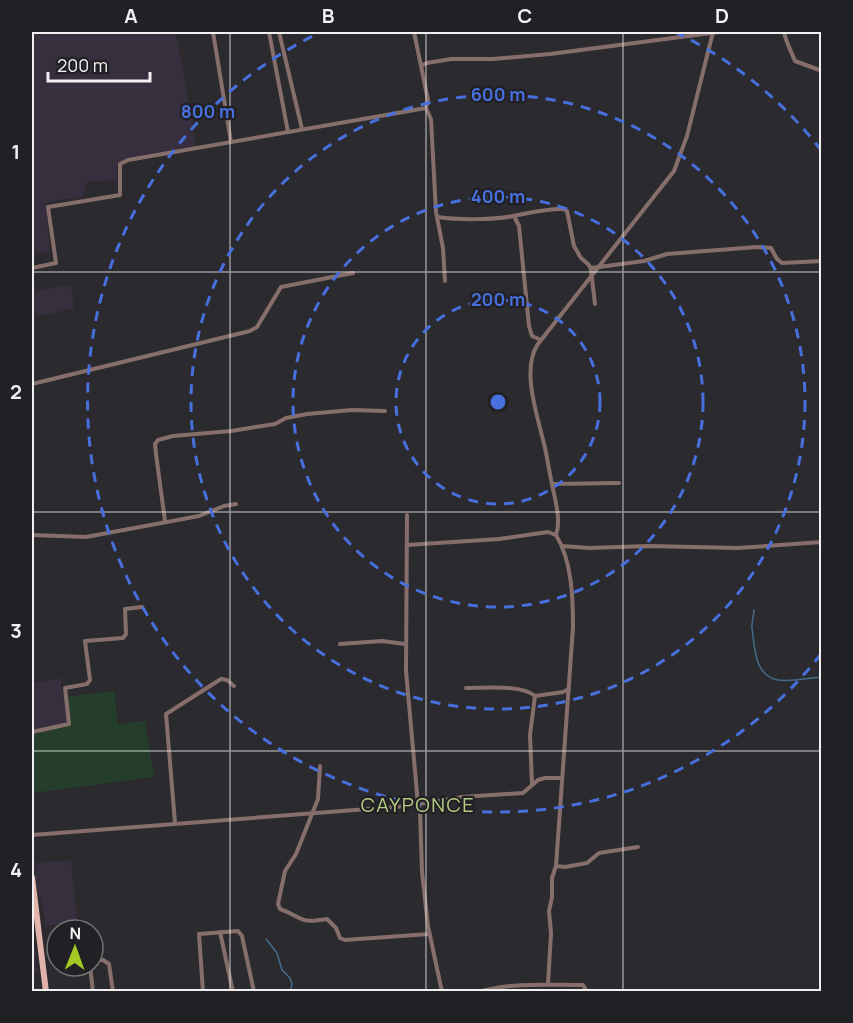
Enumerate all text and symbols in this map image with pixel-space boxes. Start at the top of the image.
text: A [124,2,138,29]
text: B [322,2,335,29]
text: C [518,2,532,29]
text: D [715,2,729,29]
scale bar [48,45,150,83]
text: 200 m [57,53,108,77]
text: 600 m [471,82,525,106]
text: 800 m [181,99,235,123]
text: 1 [12,138,20,165]
text: 400 m [471,184,525,208]
text: 200 m [471,287,525,311]
text: 2 [10,378,22,405]
centre of rings [488,392,508,412]
text: 3 [10,617,22,644]
district label: CAYPONCE [361,791,475,818]
text: 4 [10,856,22,883]
north arrow [45,918,105,978]
text: N [69,922,81,944]

